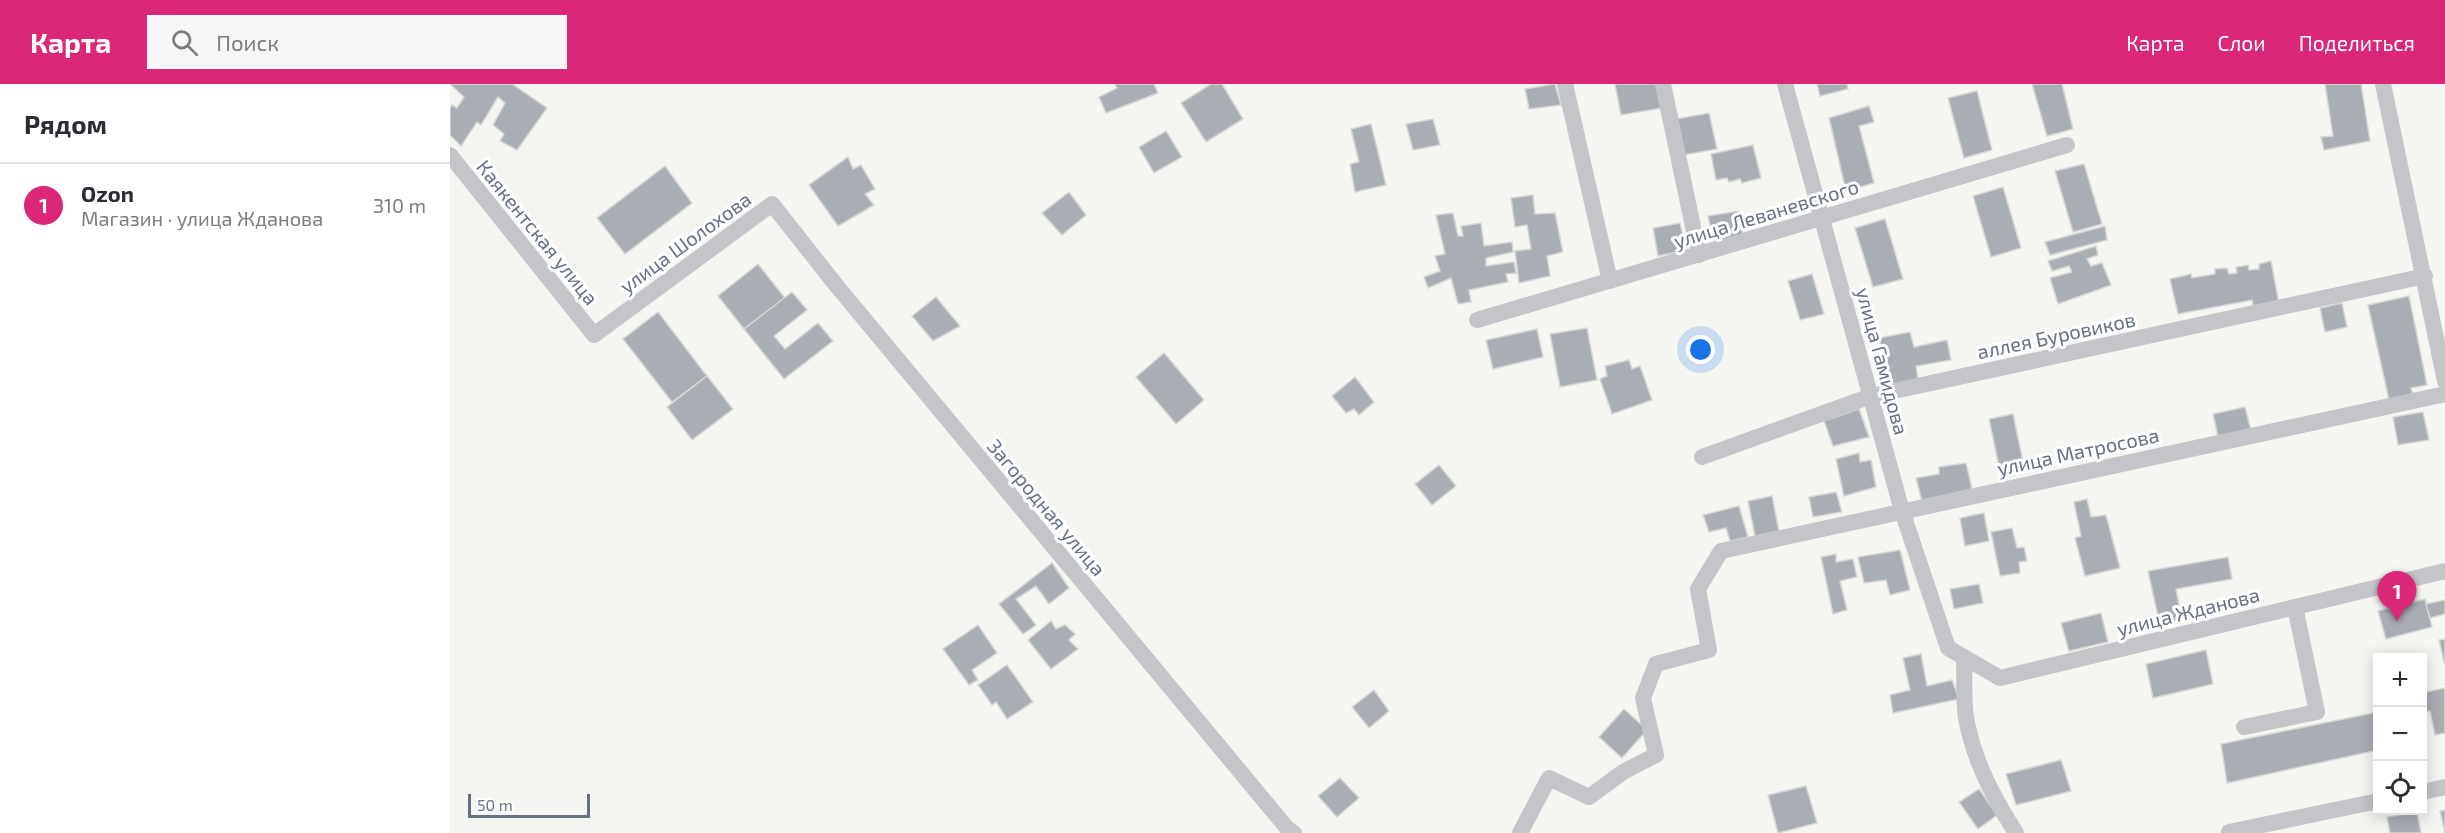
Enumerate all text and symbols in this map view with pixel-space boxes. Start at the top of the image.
search box [147,15,567,69]
text: Карта [30,25,111,59]
icon: search [168,26,201,59]
text: Поиск [216,29,279,55]
text: Карта [2126,30,2185,55]
text: Слои [2218,30,2266,55]
text: Поделиться [2299,30,2415,55]
text: Рядом [24,108,107,139]
street label: Каякентская улица [471,155,604,310]
street label: улица Леваневского [1671,173,1862,254]
text: Ozon [81,180,134,206]
street label: улица Шолохова [615,186,756,299]
text: 1 [39,193,48,217]
text: 310 m [373,193,426,217]
text: Магазин · улица Жданова [81,206,323,230]
street label: улица Гамидова [1851,285,1914,437]
street label: аллея Буровиков [1975,307,2138,364]
your location [1686,335,1715,364]
street label: улица Матросова [1995,422,2161,481]
street label: Загородная улица [982,434,1111,581]
pin: 1 [2378,572,2416,621]
street label: улица Жданова [2114,582,2262,641]
map controls [2373,653,2427,815]
button: + [2373,653,2427,707]
button: − [2373,707,2427,761]
button: locate [2373,761,2427,815]
scale bar [468,791,590,818]
text: 50 m [477,795,513,814]

